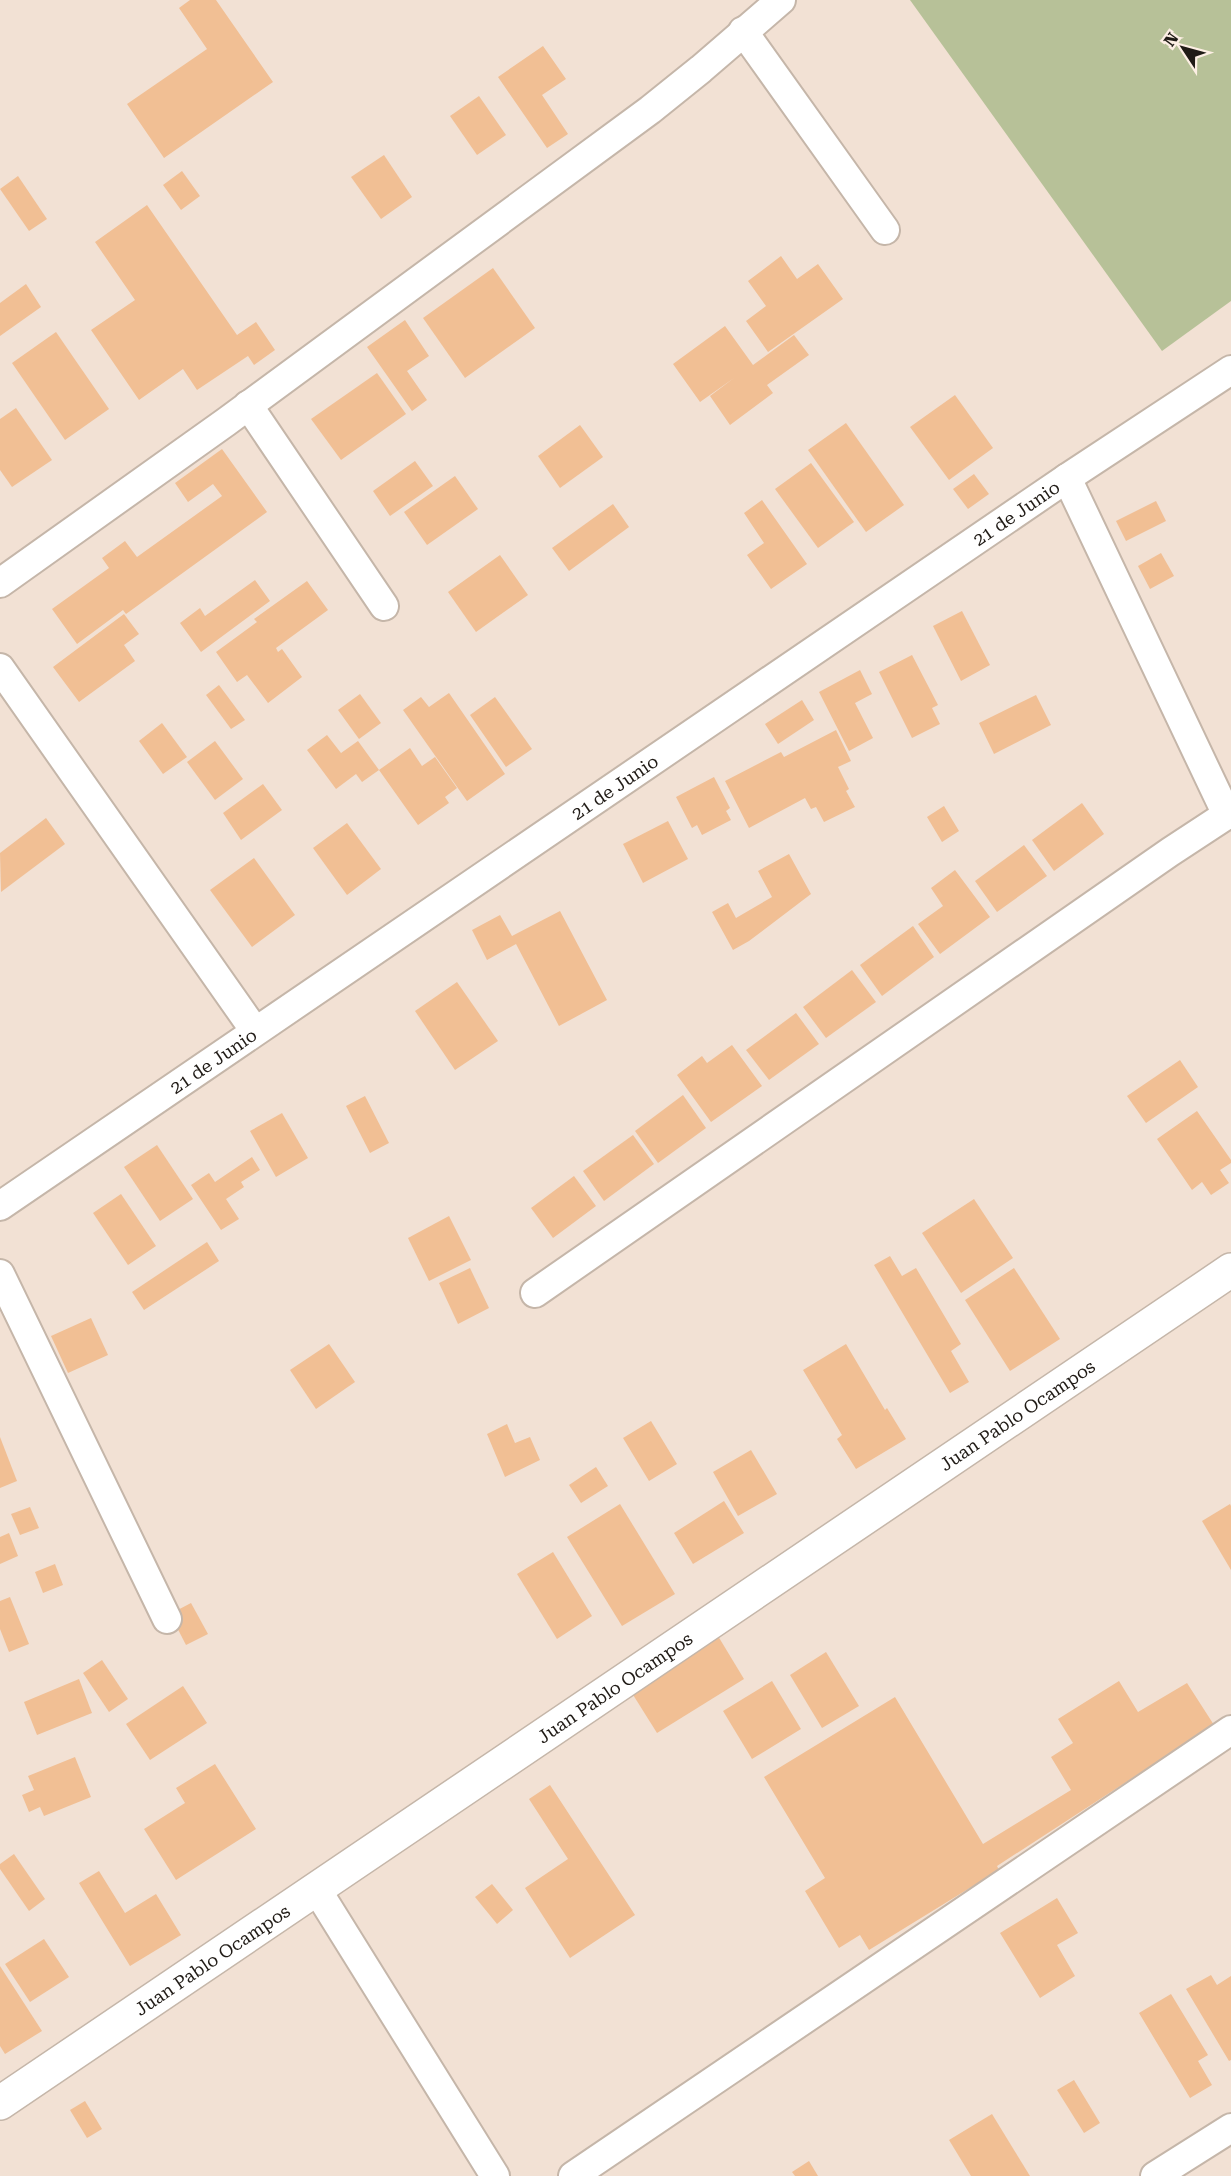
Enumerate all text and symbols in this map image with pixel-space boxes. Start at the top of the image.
north arrow [1153,18,1213,78]
text: N [1160,29,1183,50]
street label: 21 de Junio [969,476,1063,550]
street label: 21 de Junio [567,750,662,824]
street label: 21 de Junio [166,1024,260,1098]
street label: Juan Pablo Ocampos [935,1355,1099,1475]
street label: Juan Pablo Ocampos [533,1627,696,1747]
street label: Juan Pablo Ocampos [130,1900,294,2019]

